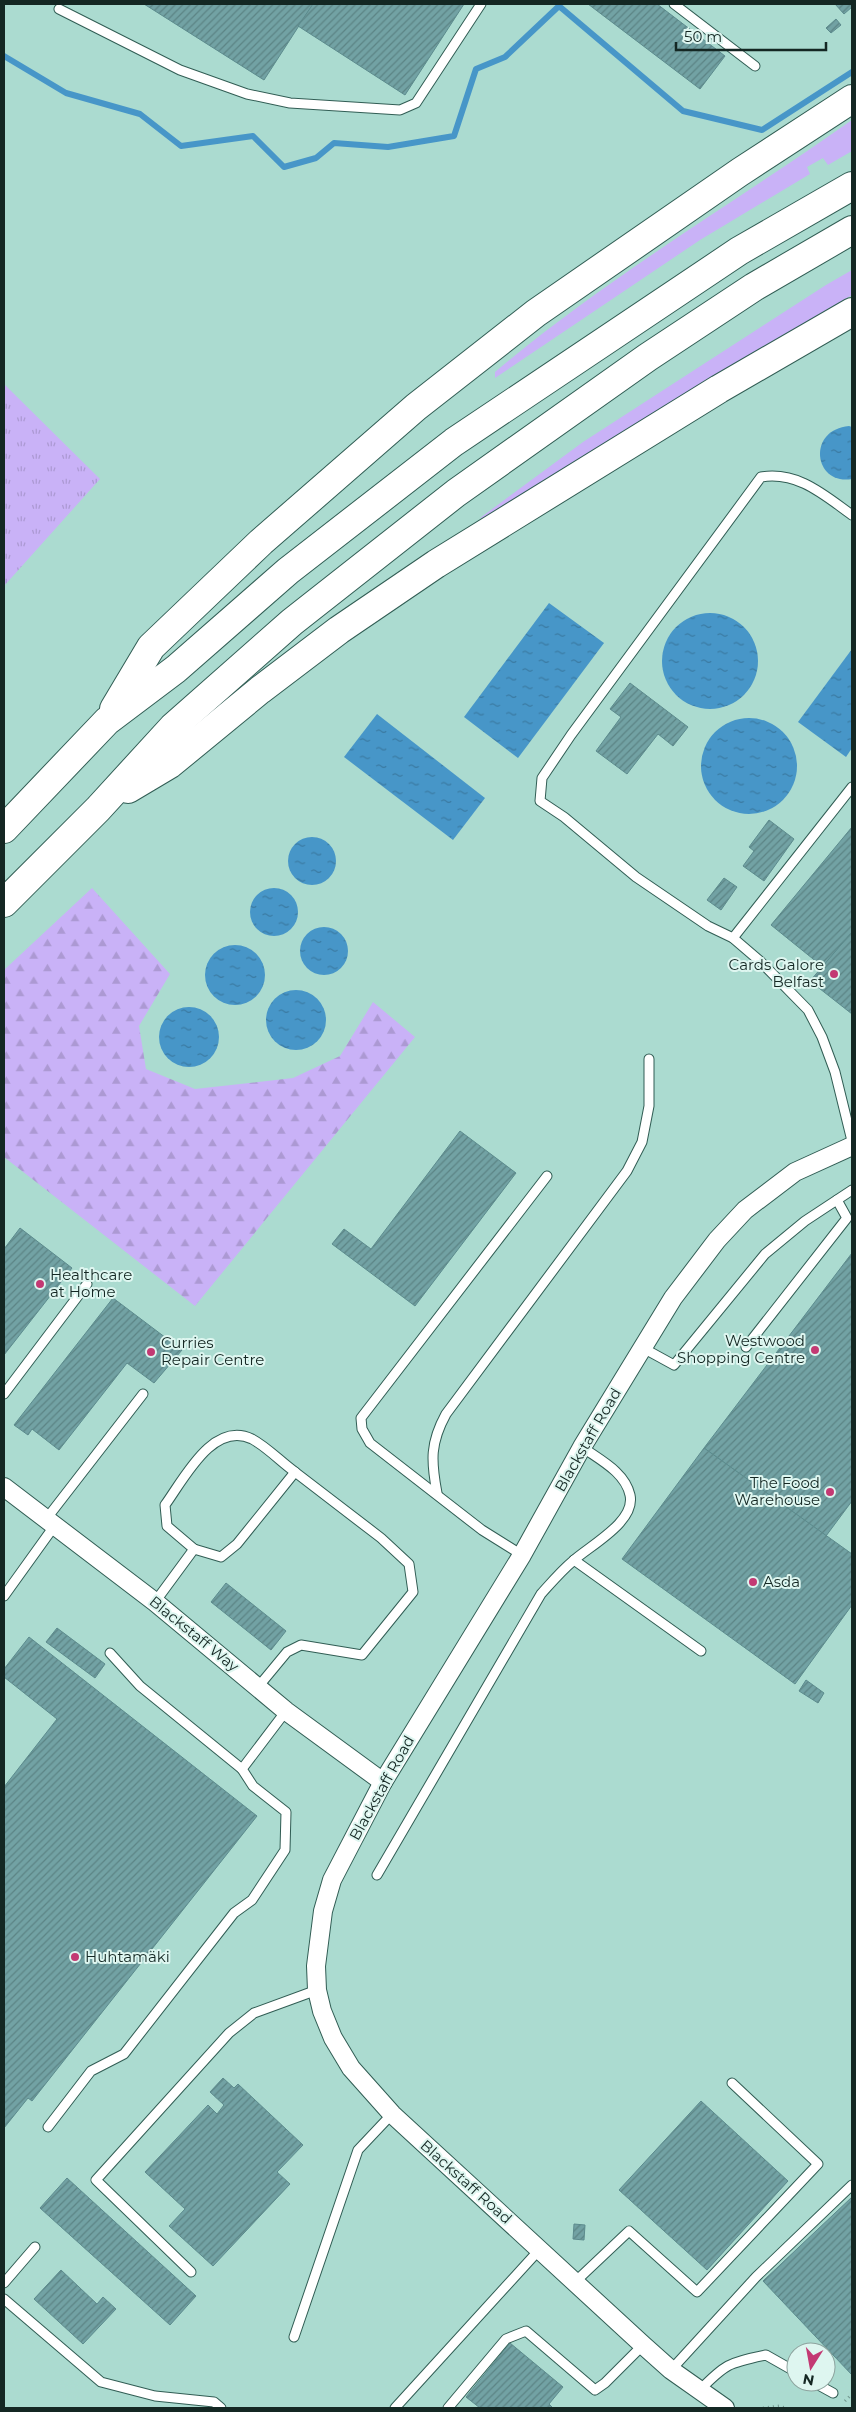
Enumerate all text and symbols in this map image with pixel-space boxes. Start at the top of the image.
scale bar [676,20,826,52]
text: 50 m [684,27,722,46]
place label: Cards Galore Belfast [729,955,824,991]
marker: Cards Galore Belfast [828,968,840,980]
place label: Healthcare at Home [50,1265,132,1301]
marker: Healthcare at Home [34,1278,46,1290]
place label: Westwood Shopping Centre [677,1331,805,1367]
place label: Curries Repair Centre [161,1333,264,1369]
marker: Westwood Shopping Centre [809,1344,821,1356]
marker: Curries Repair Centre [145,1346,157,1358]
street label: Blackstaff Road [550,1385,625,1495]
place label: The Food Warehouse [734,1473,820,1509]
marker: The Food Warehouse [824,1486,836,1498]
place label: Asda [763,1572,800,1591]
marker: Asda [747,1576,759,1588]
street label: Blackstaff Way [146,1592,244,1676]
street label: Blackstaff Road [345,1732,418,1843]
place label: Huhtamäki [85,1947,170,1966]
marker: Huhtamäki [69,1951,81,1963]
street label: Blackstaff Road [417,2136,516,2228]
north arrow [786,2342,836,2392]
text: N [801,2370,816,2390]

